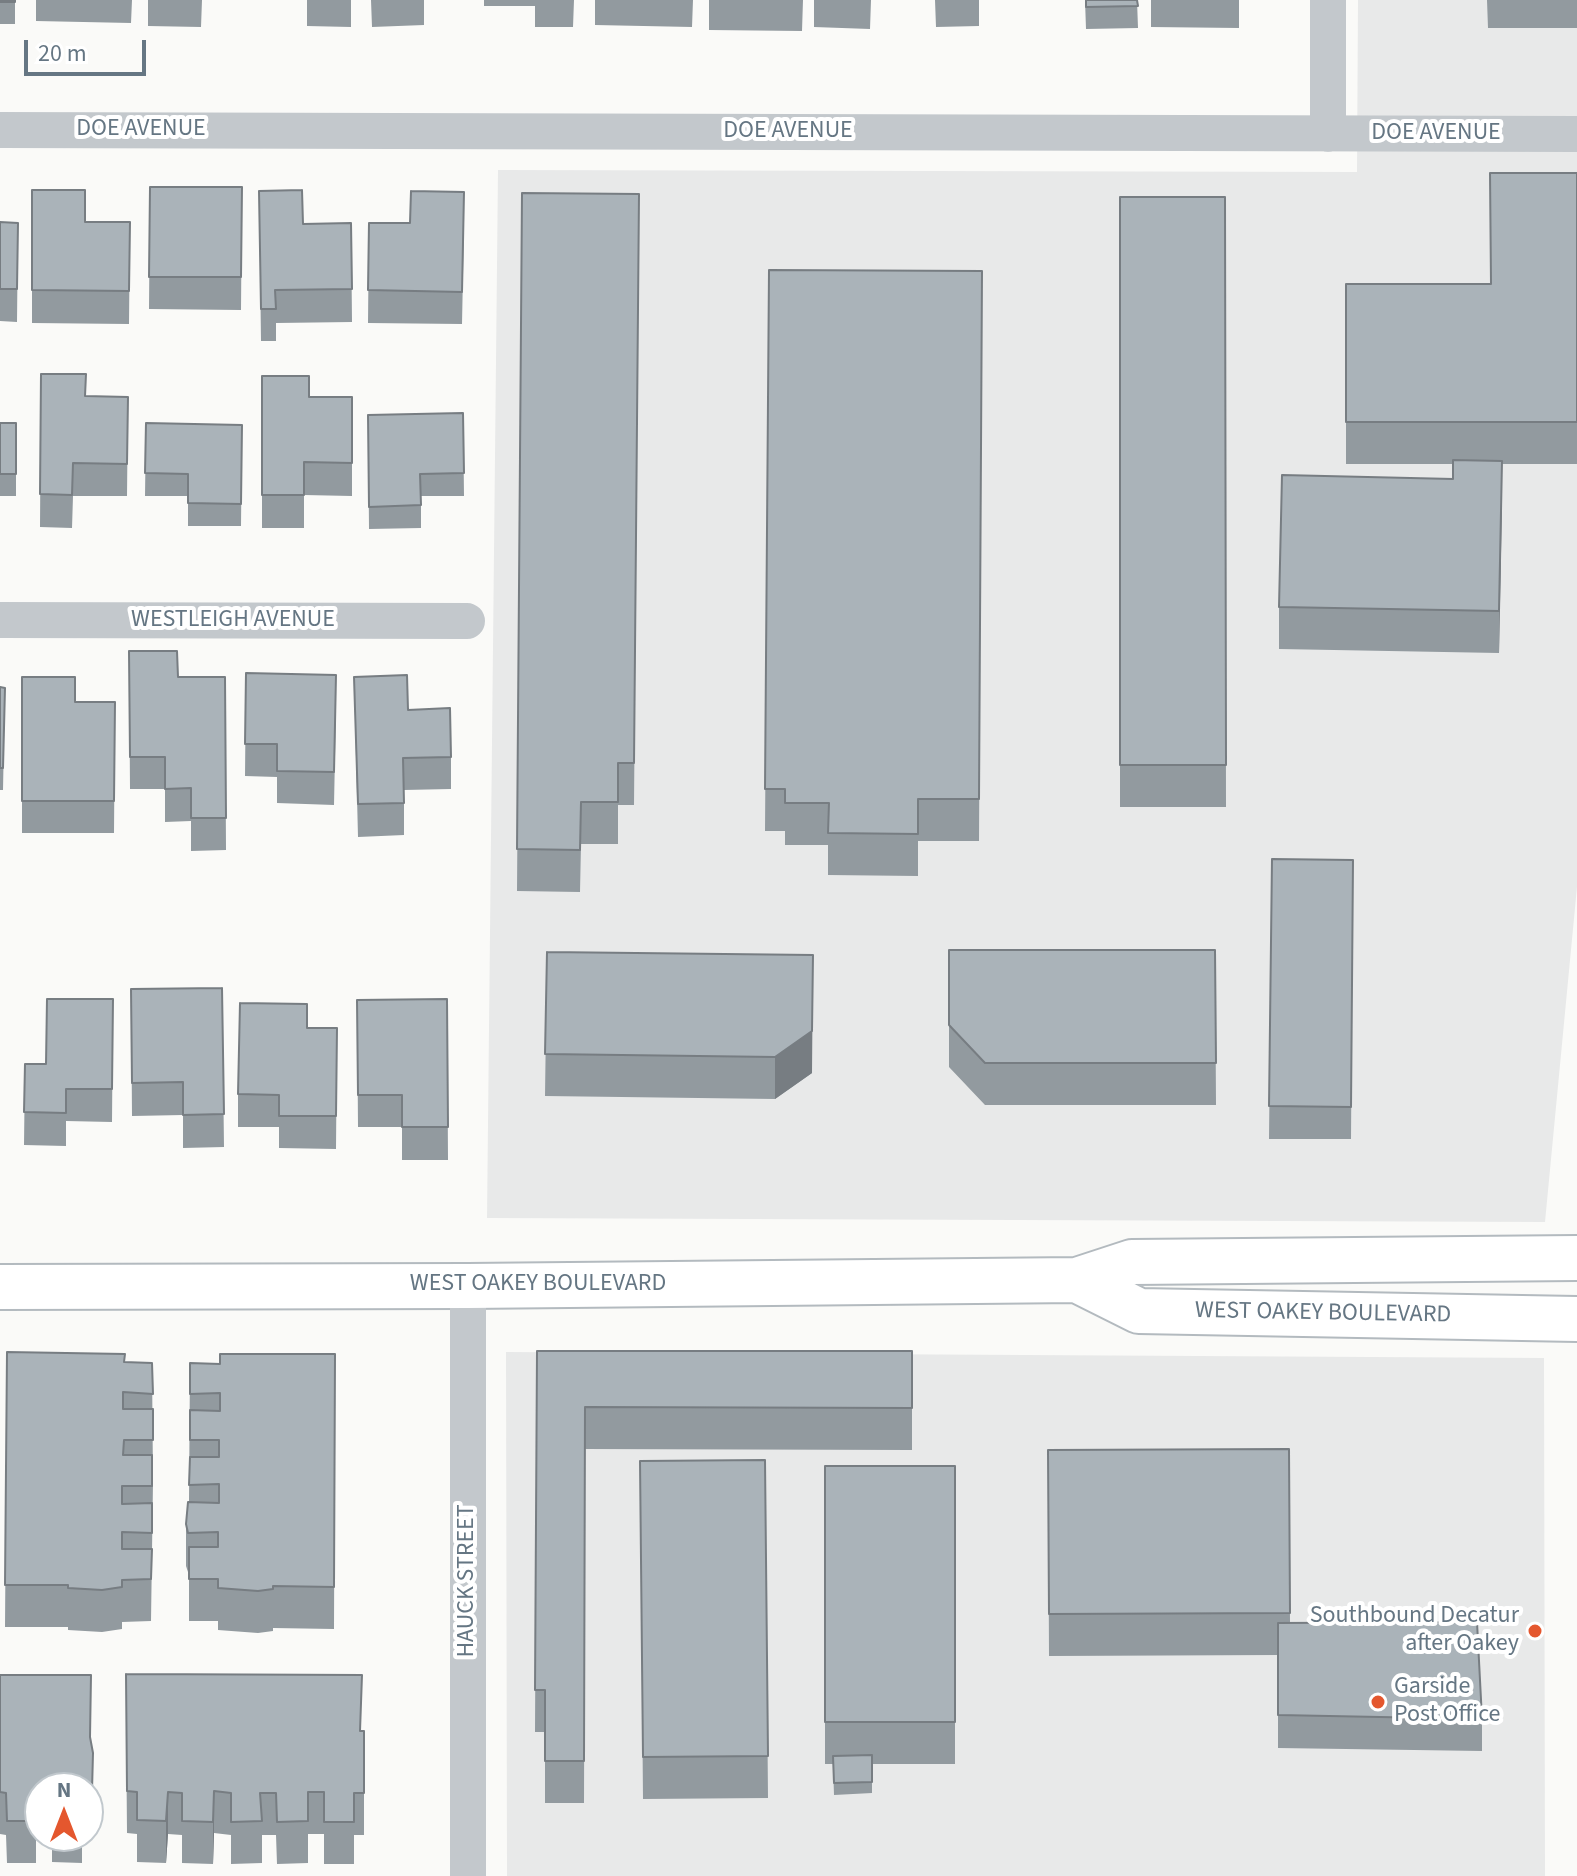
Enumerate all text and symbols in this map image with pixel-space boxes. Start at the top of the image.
scale bar [28,24,150,74]
text: 20 m [38,36,87,71]
street label: DOE AVENUE [76,116,206,144]
street label: DOE AVENUE [723,118,853,146]
street label: DOE AVENUE [1371,120,1501,148]
street label: WESTLEIGH AVENUE [131,607,335,635]
street label: WEST OAKEY BOULEVARD [410,1271,666,1299]
street label: WEST OAKEY BOULEVARD [1195,1297,1451,1331]
street label: HAUCK STREET [454,1504,482,1658]
place label: Southbound Decatur after Oakey [1310,1603,1519,1659]
marker: Southbound Decatur after Oakey [1526,1622,1544,1640]
place label: Garside Post Office [1394,1674,1500,1730]
marker: Garside Post Office [1369,1693,1387,1711]
north arrow [24,1772,104,1852]
text: N [57,1774,71,1806]

